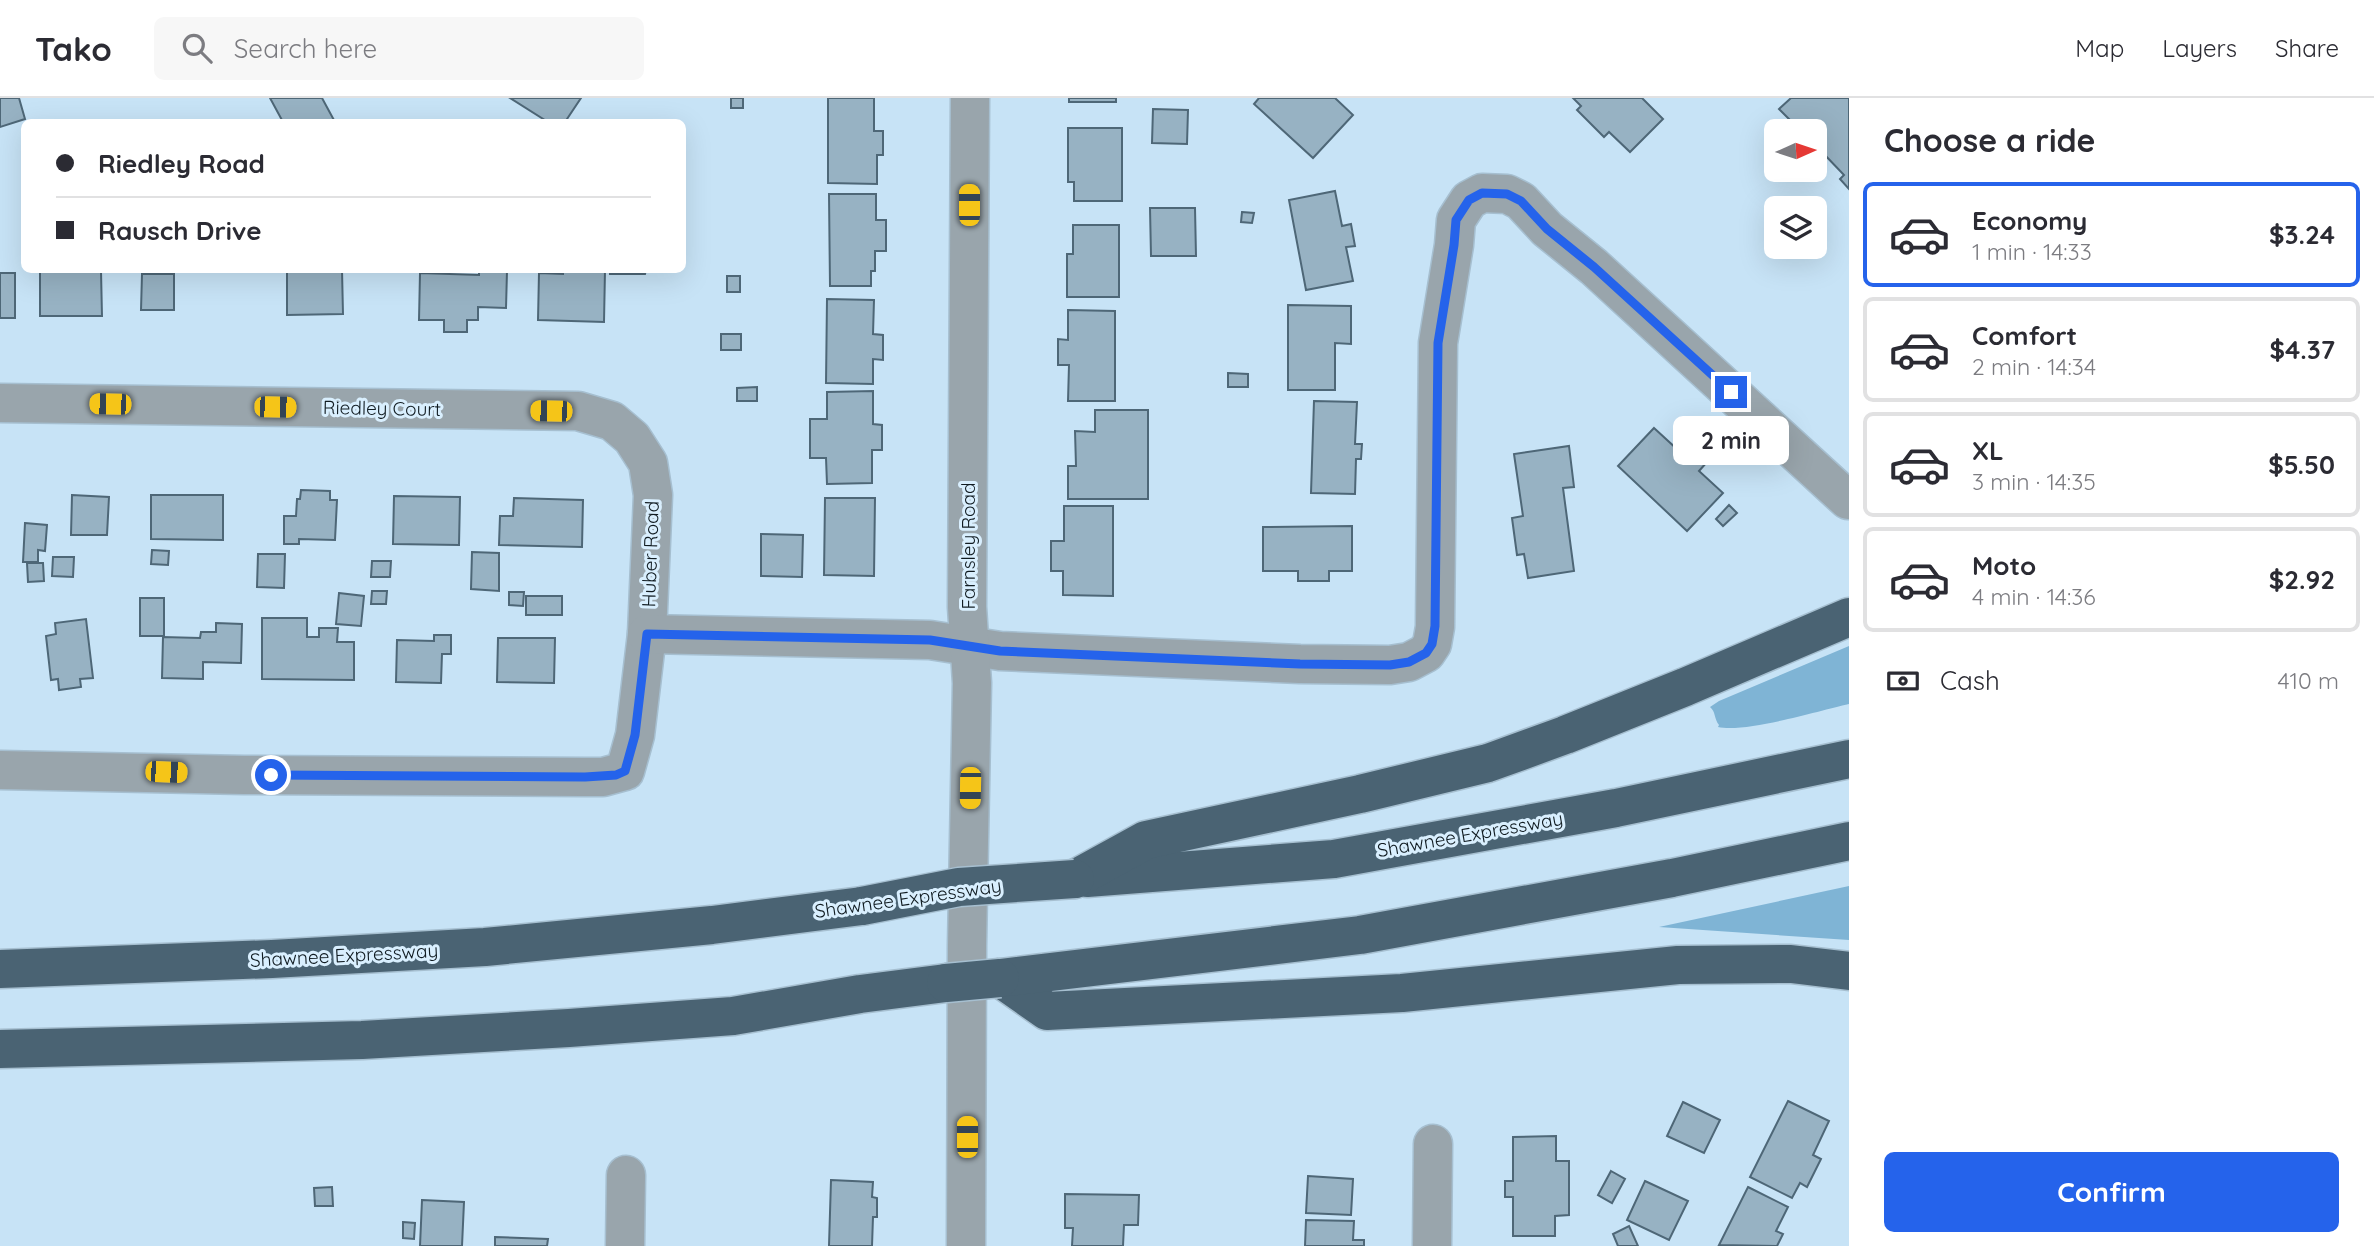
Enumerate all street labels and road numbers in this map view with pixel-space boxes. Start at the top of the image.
street label: Riedley Court [323,395,441,421]
street label: Farnsley Road [956,482,980,610]
street label: Huber Road [636,500,664,608]
street label: Shawnee Expressway [1375,806,1565,862]
street label: Shawnee Expressway [813,873,1003,923]
street label: Shawnee Expressway [249,938,439,972]

